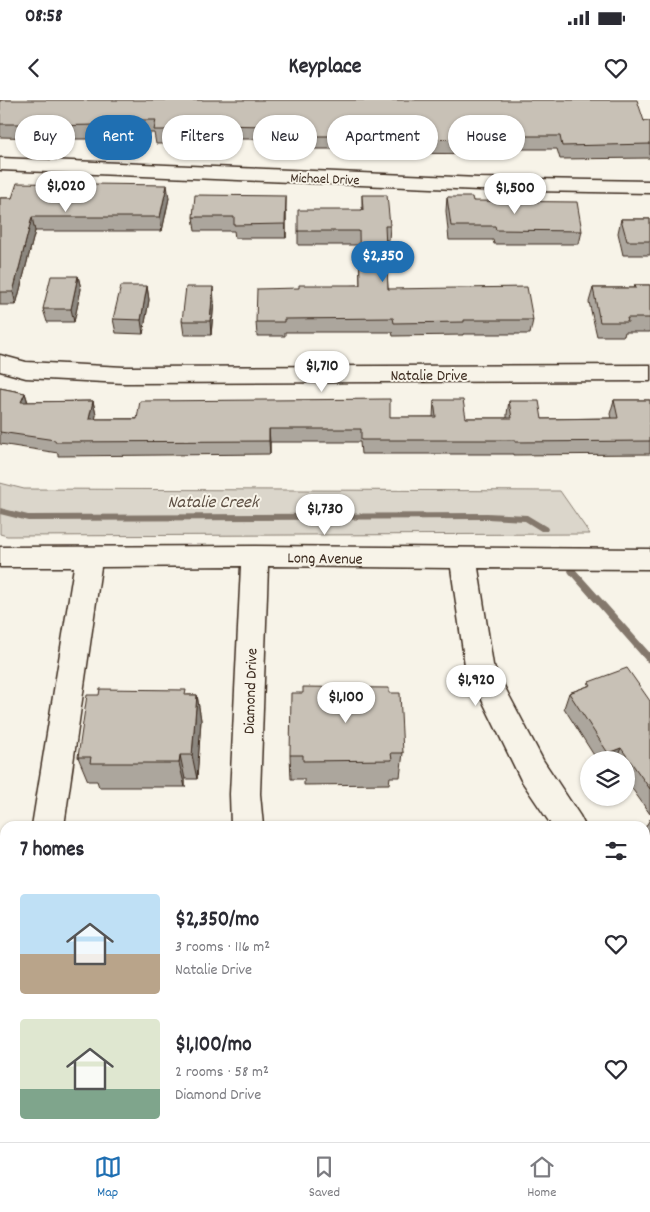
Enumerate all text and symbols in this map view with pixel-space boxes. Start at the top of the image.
text: 08:58 [25,4,63,31]
text: Keyplace [289,52,361,83]
icon: back [20,54,48,82]
icon: heart [602,54,630,82]
chip: Buy [15,115,75,160]
chip: Rent [85,115,152,160]
chip: Filters [162,115,243,160]
chip: New [253,115,317,160]
chip: Apartment [327,115,438,160]
chip: House [448,115,525,160]
street label: Michael Drive [290,169,360,191]
pin: $1,020 [25,170,107,213]
pin: $1,500 [474,172,556,215]
text: $1,020 [46,175,86,198]
text: $1,500 [495,177,535,200]
pin: $2,350 [342,240,424,283]
text: $2,350 [362,245,404,268]
pin: $1,710 [281,350,363,393]
text: $1,710 [305,355,339,378]
street label: Natalie Drive [390,365,468,388]
water label: Natalie Creek [168,491,260,516]
pin: $1,730 [284,494,366,536]
text: $1,730 [307,498,343,521]
street label: Long Avenue [287,547,363,572]
street label: Diamond Drive [239,648,264,735]
pin: $1,920 [435,664,517,707]
text: $1,920 [457,669,495,692]
pin: $1,100 [305,682,387,724]
text: $1,100 [328,686,364,709]
map controls [580,751,635,806]
button: layers [580,751,635,806]
text: 7 homes [20,836,84,866]
icon: filters [602,837,630,865]
text: $2,350/mo [175,906,259,936]
icon: home [60,914,120,974]
icon: heart [602,930,630,958]
text: 3 rooms · 116 m² [175,936,270,959]
text: Natalie Drive [175,959,252,982]
text: $1,100/mo [175,1031,251,1061]
icon: home [60,1039,120,1099]
icon: heart [602,1055,630,1083]
text: 2 rooms · 58 m² [175,1061,269,1084]
text: Diamond Drive [175,1084,261,1107]
tab: Map [94,1153,122,1203]
tab: Saved [309,1153,340,1203]
tab: Home [527,1153,556,1203]

